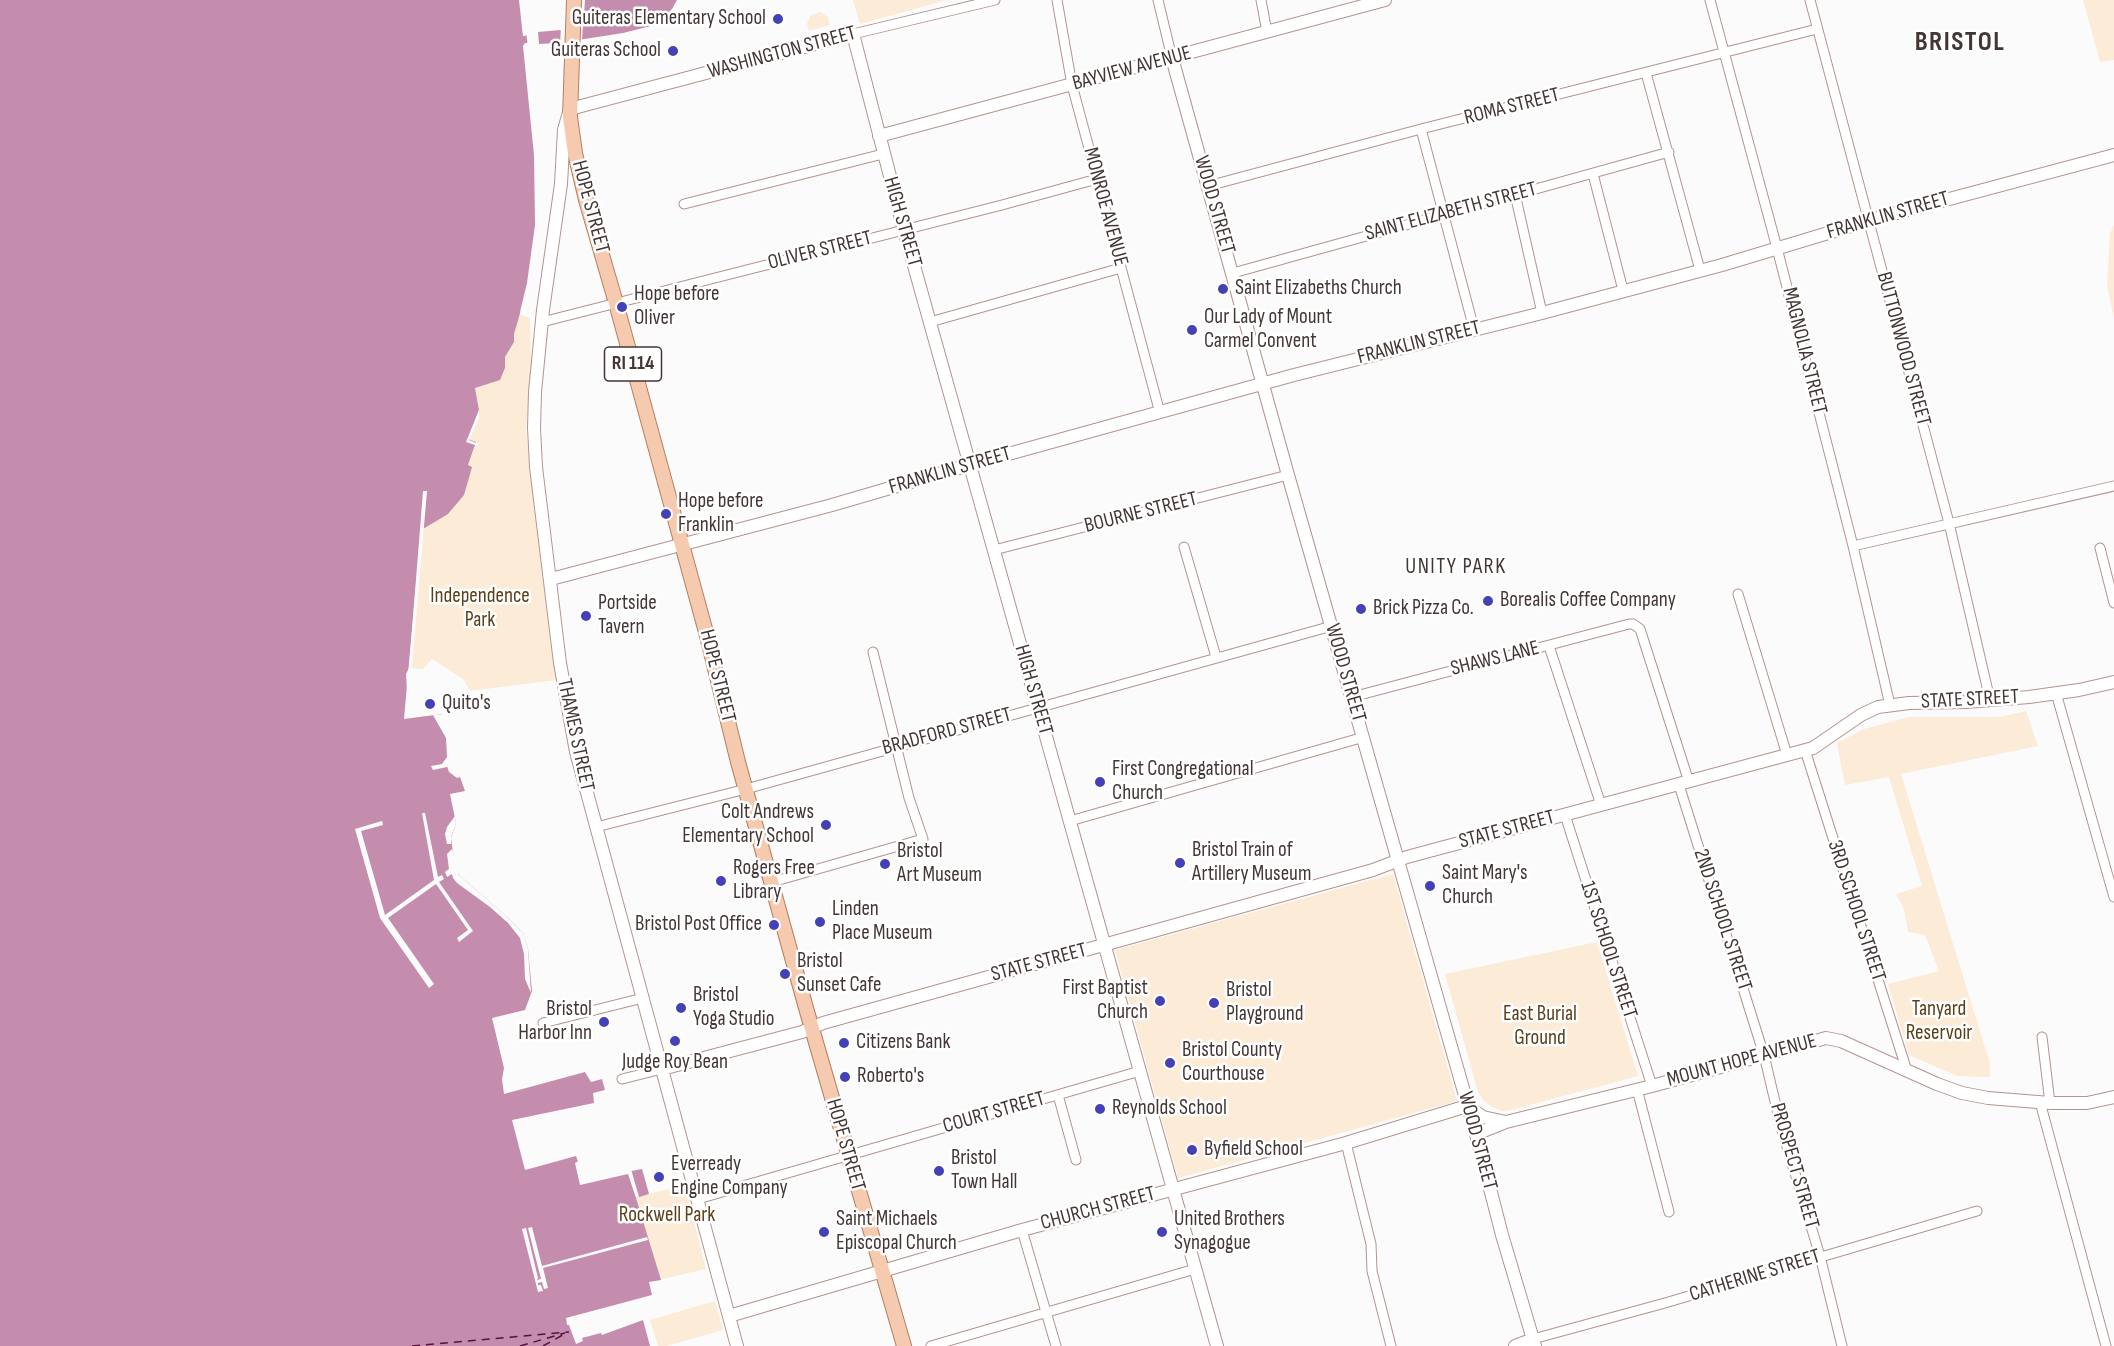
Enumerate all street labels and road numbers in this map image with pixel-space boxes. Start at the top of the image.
street label: WASHINGTON STREET [705,21,859,85]
street label: BAYVIEW AVENUE [1070,41,1194,97]
street label: ROMA STREET [1462,83,1562,131]
street label: MONROE AVENUE [1077,145,1133,269]
street label: WOOD STREET [1188,153,1240,257]
street label: HOPE STREET [566,158,614,256]
street label: HIGH STREET [877,174,927,270]
street label: SAINT ELIZABETH STREET [1362,177,1540,247]
street label: FRANKLIN STREET [1824,187,1952,245]
street label: OLIVER STREET [765,226,875,276]
street label: BUTTONWOOD STREET [1870,269,1936,429]
street label: MAGNOLIA STREET [1776,285,1832,417]
street label: FRANKLIN STREET [1355,316,1483,370]
road number: RI 114 [604,347,662,381]
street label: FRANKLIN STREET [886,442,1014,500]
street label: BOURNE STREET [1082,487,1200,539]
street label: WOOD STREET [1319,621,1371,725]
street label: HOPE STREET [693,627,741,725]
street label: SHAWS LANE [1448,636,1542,682]
street label: HIGH STREET [1008,642,1058,738]
street label: THAMES STREET [551,676,599,794]
street label: STATE STREET [1920,685,2020,715]
street label: BRADFORD STREET [880,703,1014,761]
street label: STATE STREET [1456,805,1558,855]
street label: 3RD SCHOOL STREET [1821,837,1891,985]
street label: 2ND SCHOOL STREET [1687,846,1757,994]
street label: 1ST SCHOOL STREET [1574,878,1642,1022]
street label: STATE STREET [988,938,1090,988]
street label: MOUNT HOPE AVENUE [1664,1029,1820,1093]
street label: COURT STREET [940,1086,1048,1140]
street label: WOOD STREET [1452,1089,1502,1193]
street label: HOPE STREET [820,1096,870,1194]
street label: PROSPECT STREET [1764,1100,1824,1232]
street label: CHURCH STREET [1038,1182,1158,1236]
street label: CATHERINE STREET [1686,1244,1824,1308]

